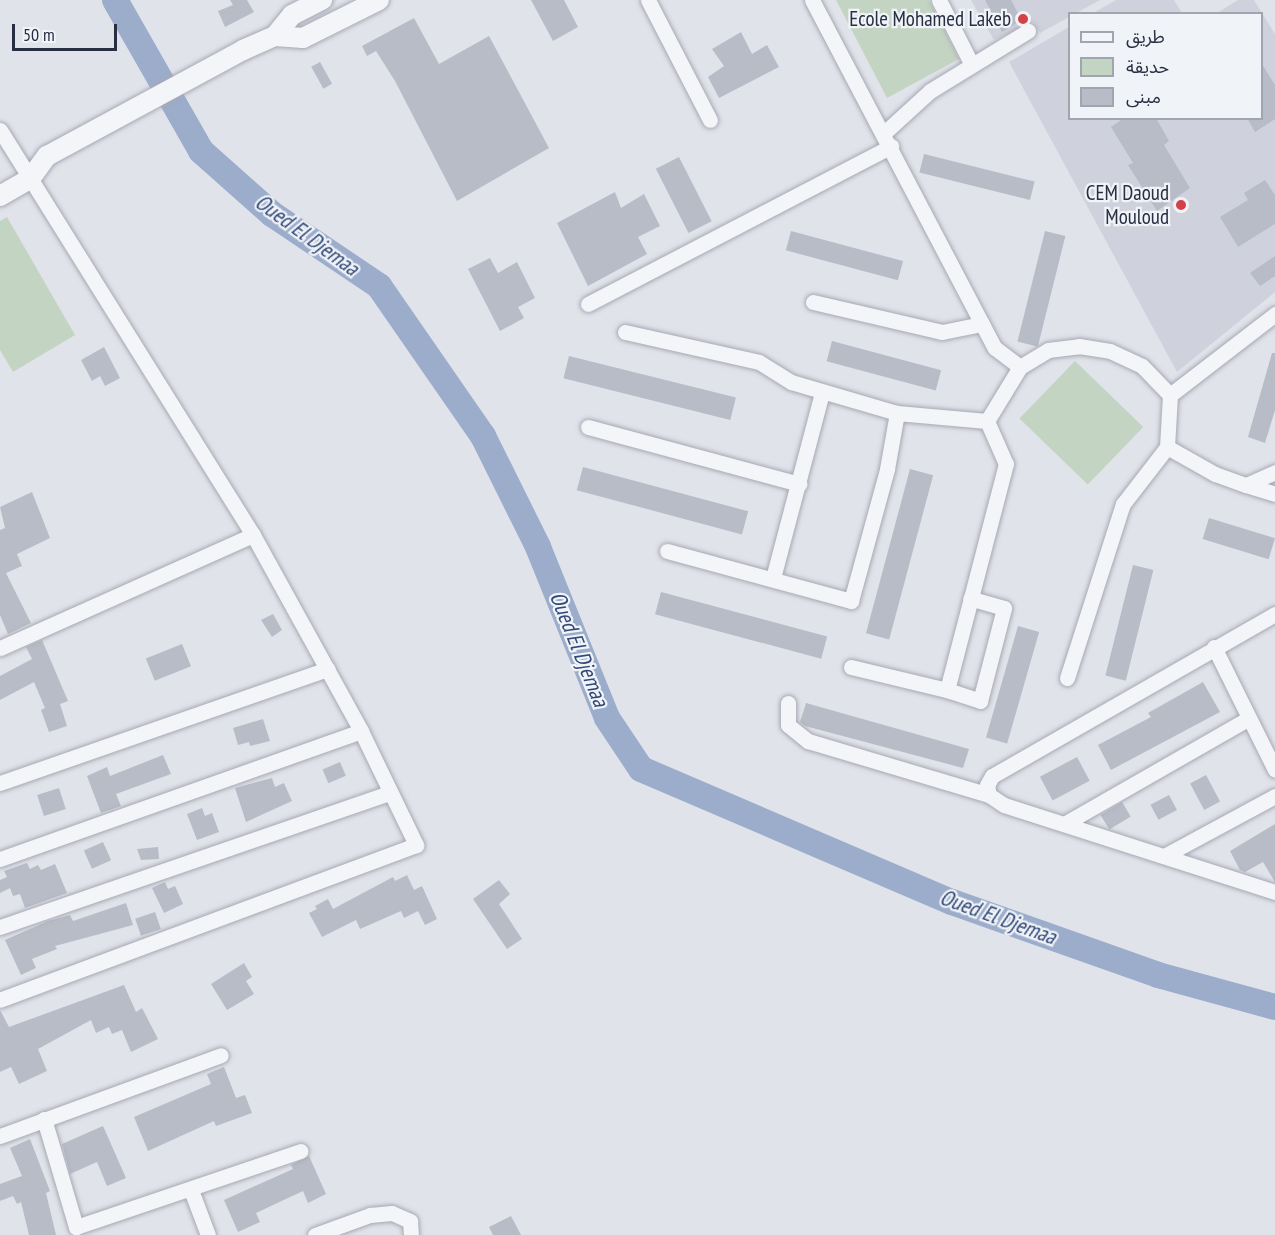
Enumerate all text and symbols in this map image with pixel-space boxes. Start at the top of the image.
place label: Ecole Mohamed Lakeb [849,6,1011,32]
scale bar [15,12,120,50]
marker: Ecole Mohamed Lakeb [1016,12,1030,26]
legend [1068,12,1263,120]
text: 50 m [23,23,55,46]
text: طريق [1126,25,1165,48]
text: حديقة [1126,55,1169,78]
text: مبنى [1126,85,1161,108]
place label: CEM Daoud Mouloud [1086,180,1169,230]
water label: Oued El Djemaa [250,189,364,281]
marker: CEM Daoud Mouloud [1174,198,1188,212]
water label: Oued El Djemaa [544,588,614,710]
water label: Oued El Djemaa [936,884,1060,950]

